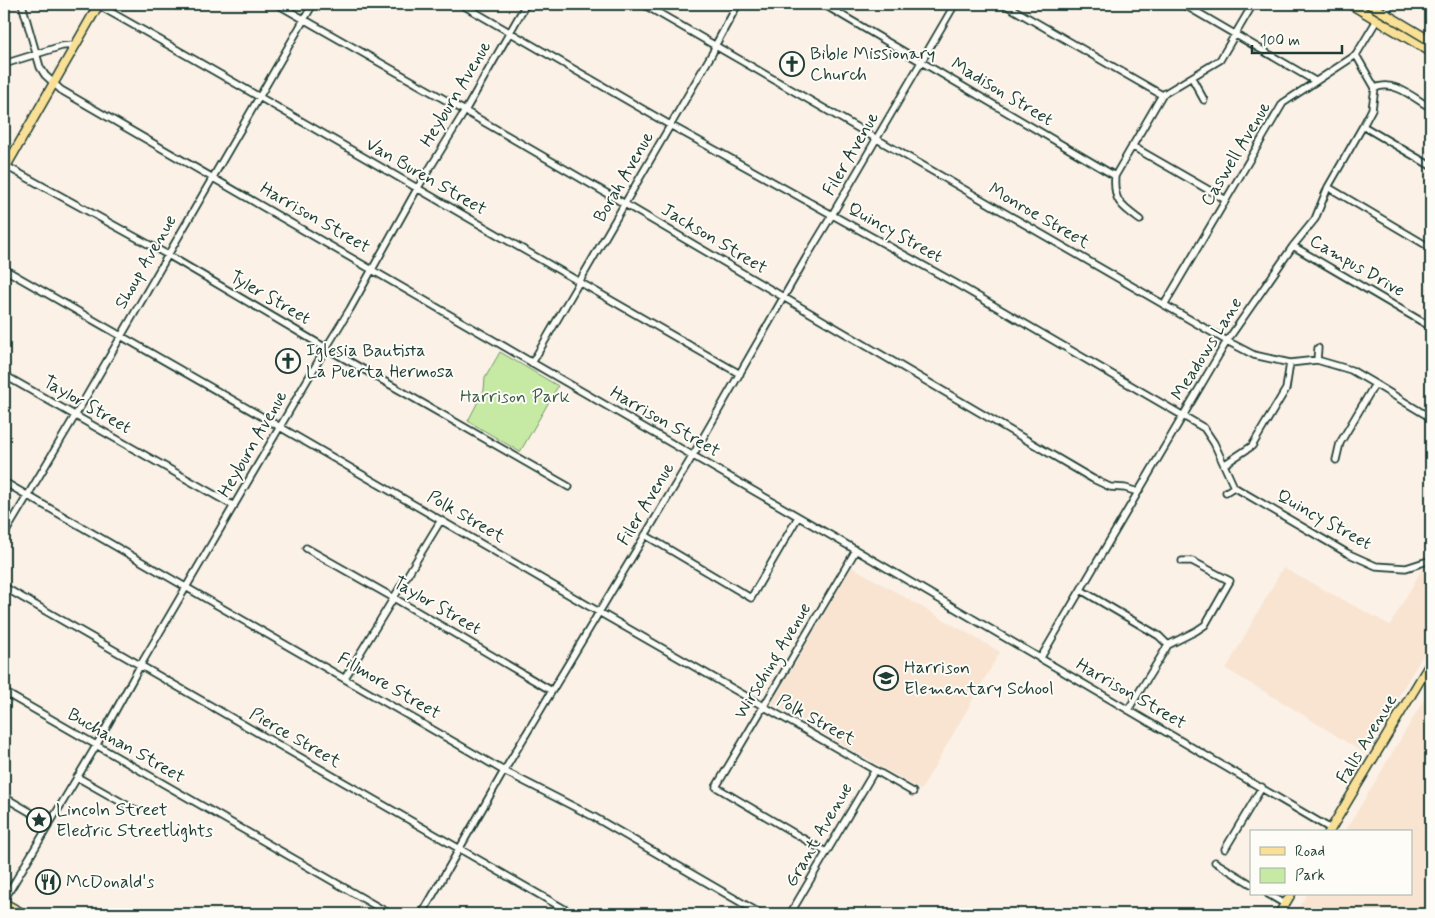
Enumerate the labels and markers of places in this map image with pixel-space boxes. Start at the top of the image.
place label: Bible Missionary Church [810,42,935,87]
church icon: Bible Missionary Church [779,51,805,77]
place label: Iglesia Bautista La Puerta Hermosa [306,339,454,384]
church icon: Iglesia Bautista La Puerta Hermosa [275,348,301,374]
place label: Harrison Elementary School [904,656,1054,701]
school or university icon: Harrison Elementary School [873,665,899,691]
place label: Lincoln Street Electric Streetlights [56,798,213,843]
place icon: Lincoln Street Electric Streetlights [26,807,52,833]
restaurant icon: McDonald's [35,869,61,895]
place label: McDonald's [66,870,154,894]

